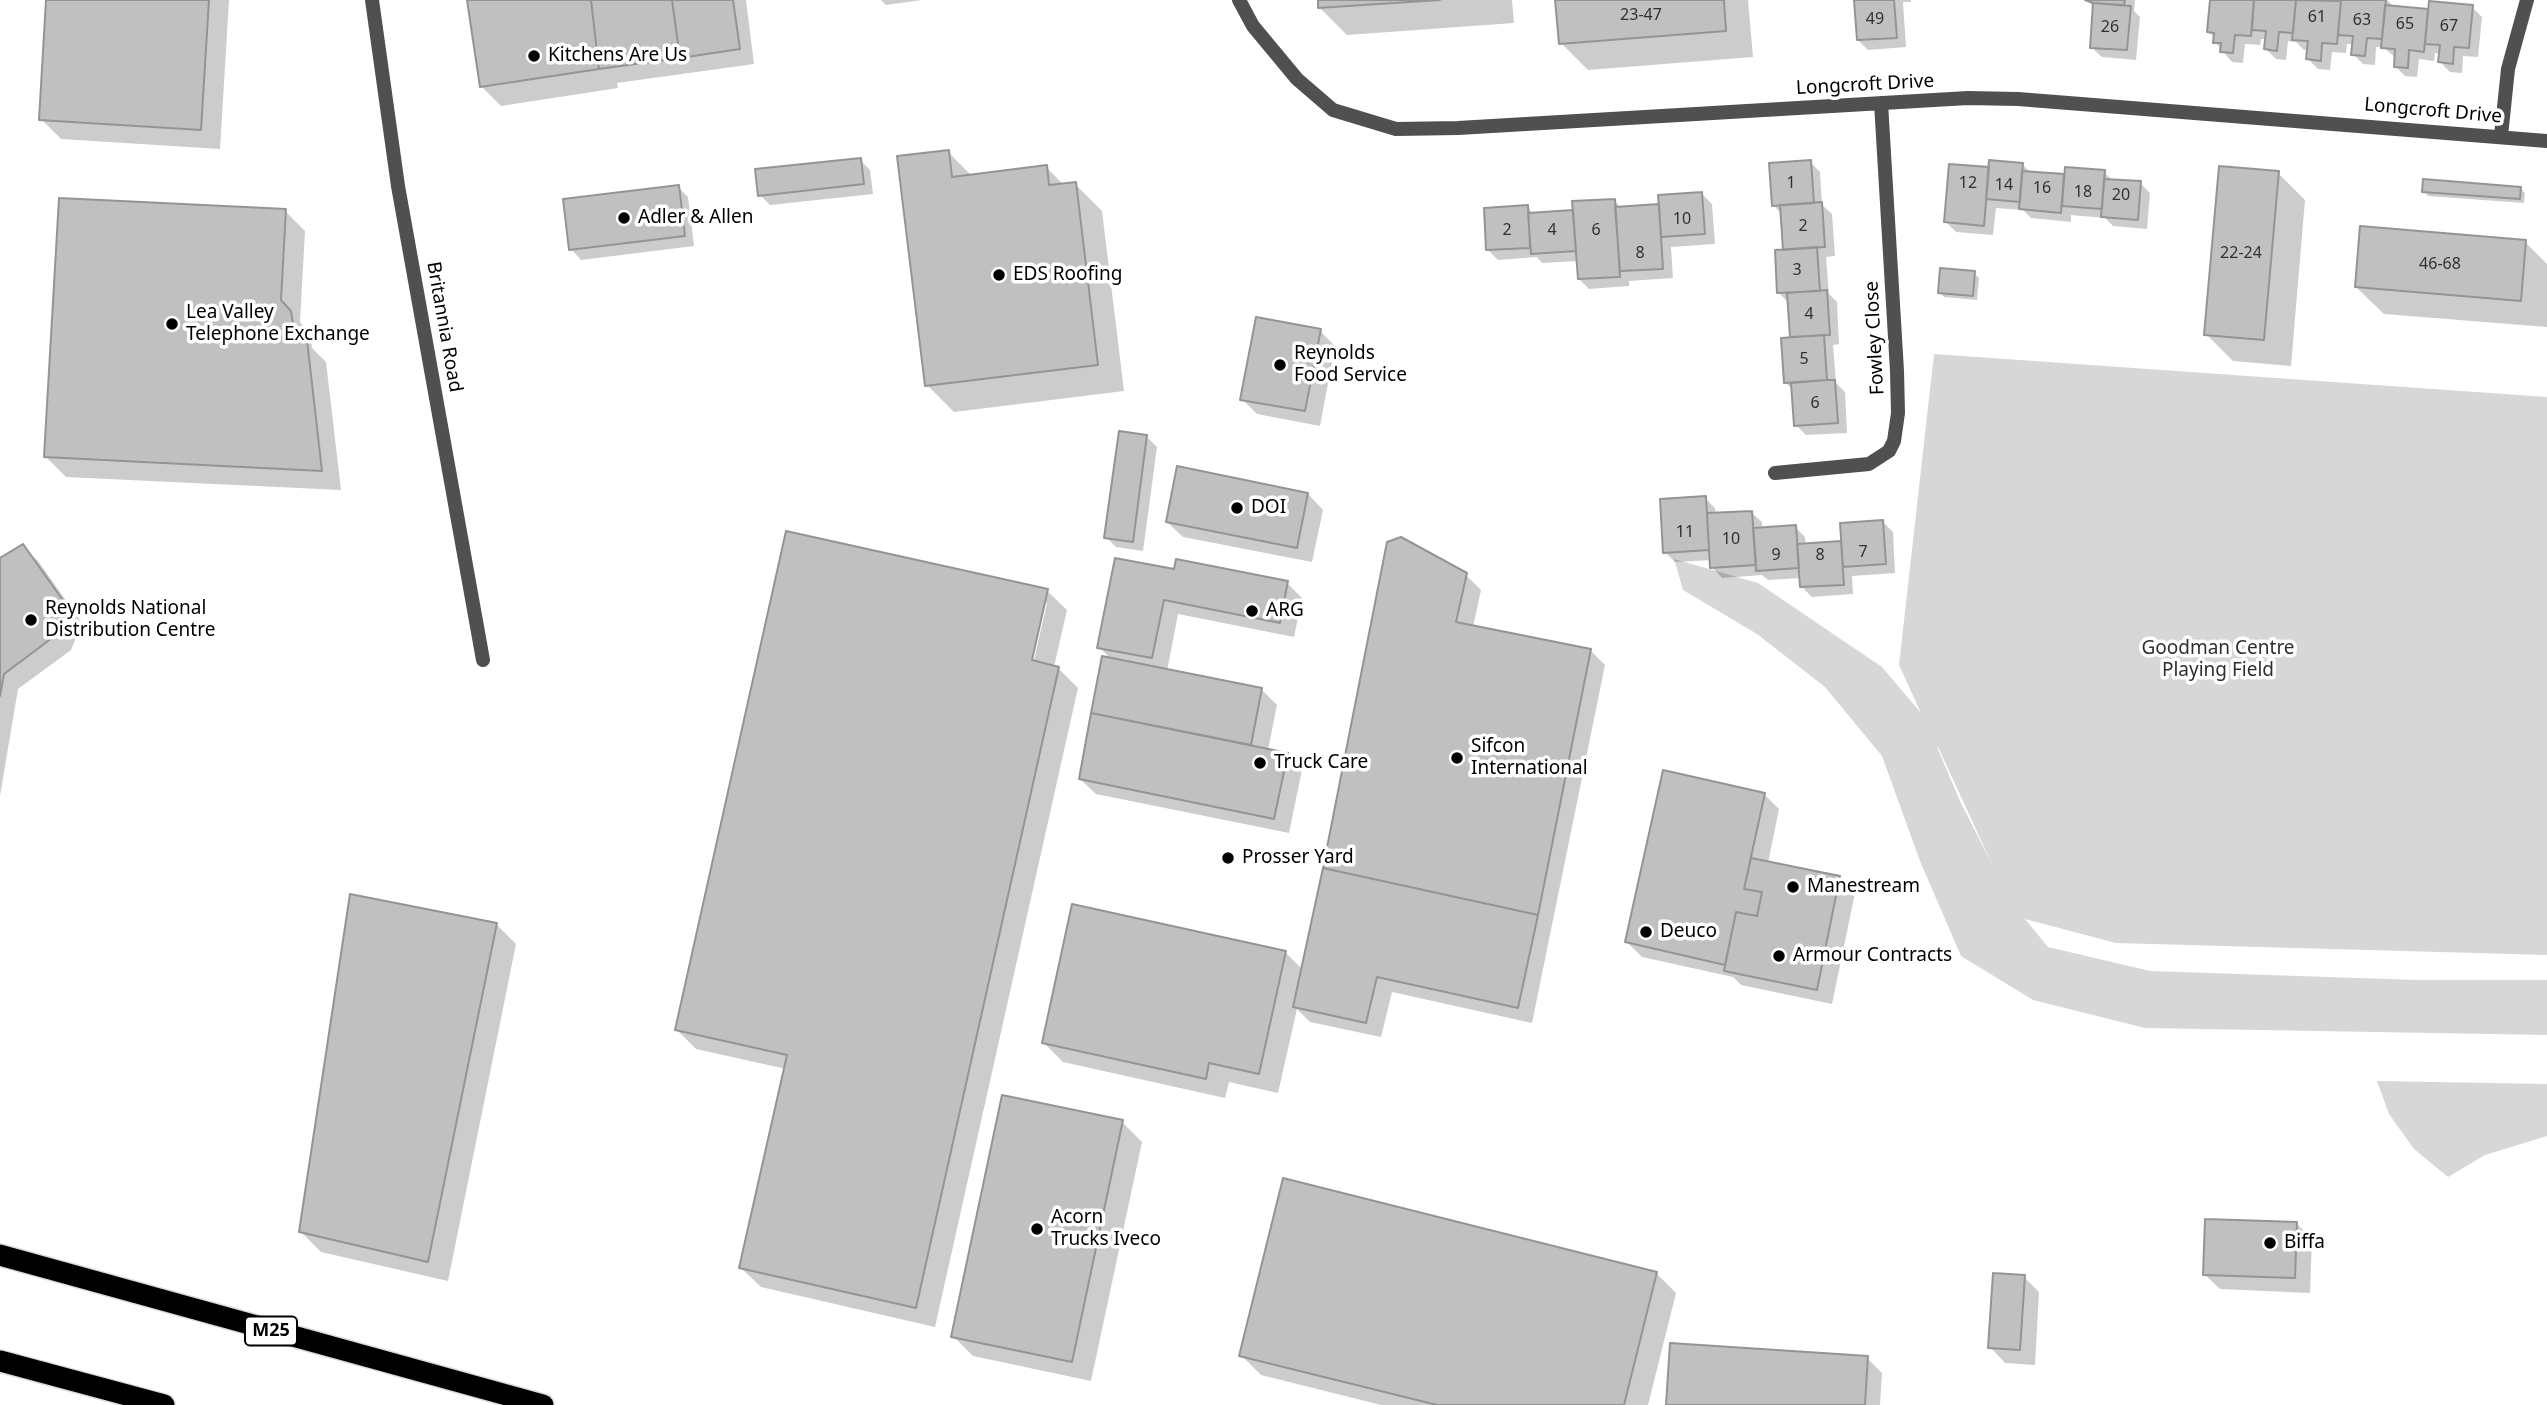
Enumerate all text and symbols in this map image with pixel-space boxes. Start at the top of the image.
house number: 23-47 [1620,5,1662,25]
house number: 61 [2308,7,2326,27]
house number: 49 [1866,9,1884,29]
house number: 63 [2353,10,2371,30]
house number: 65 [2396,14,2414,34]
house number: 67 [2440,16,2458,36]
house number: 26 [2101,17,2119,37]
place label: Kitchens Are Us [548,45,687,67]
marker: Kitchens Are Us [526,48,542,64]
street label: Longcroft Drive [1795,70,1935,100]
street label: Longcroft Drive [2363,94,2503,128]
house number: 1 [1786,173,1796,193]
house number: 12 [1959,173,1977,193]
house number: 14 [1995,175,2013,195]
house number: 16 [2033,178,2051,198]
house number: 18 [2074,182,2092,202]
house number: 20 [2112,185,2130,205]
place label: Adler & Allen [638,207,753,229]
house number: 10 [1673,209,1691,229]
marker: Adler & Allen [616,210,632,226]
house number: 2 [1798,216,1808,236]
house number: 2 [1502,220,1512,240]
house number: 4 [1547,220,1557,240]
house number: 6 [1591,220,1601,240]
house number: 8 [1635,243,1645,263]
house number: 22-24 [2220,243,2262,263]
house number: 46-68 [2419,254,2461,274]
street label: Britannia Road [421,260,467,394]
house number: 3 [1792,260,1802,280]
place label: EDS Roofing [1013,264,1122,286]
marker: EDS Roofing [991,267,1007,283]
street label: Fowley Close [1861,280,1889,396]
place label: Lea Valley Telephone Exchange [186,302,370,346]
house number: 4 [1804,304,1814,324]
marker: Lea Valley Telephone Exchange [164,316,180,332]
place label: Reynolds Food Service [1294,343,1407,387]
house number: 5 [1799,349,1809,369]
marker: Reynolds Food Service [1272,357,1288,373]
house number: 6 [1810,393,1820,413]
place label: DOI [1251,497,1286,519]
marker: DOI [1229,500,1245,516]
house number: 11 [1676,522,1694,542]
house number: 10 [1722,529,1740,549]
house number: 7 [1858,542,1868,562]
house number: 9 [1771,545,1781,565]
house number: 8 [1815,545,1825,565]
place label: Reynolds National Distribution Centre [45,598,215,642]
place label: ARG [1266,600,1304,622]
marker: ARG [1244,603,1260,619]
marker: Reynolds National Distribution Centre [23,612,39,628]
park label: Goodman Centre Playing Field [2141,638,2295,682]
place label: Sifcon International [1471,736,1588,780]
marker: Sifcon International [1449,750,1465,766]
place label: Truck Care [1274,752,1368,774]
marker: Truck Care [1252,755,1268,771]
place label: Prosser Yard [1242,847,1354,869]
marker: Prosser Yard [1220,850,1236,866]
place label: Manestream [1807,876,1920,898]
marker: Manestream [1785,879,1801,895]
place label: Deuco [1660,921,1717,943]
marker: Deuco [1638,924,1654,940]
place label: Armour Contracts [1793,945,1952,967]
marker: Armour Contracts [1771,948,1787,964]
place label: Acorn Trucks Iveco [1051,1207,1161,1251]
marker: Acorn Trucks Iveco [1029,1221,1045,1237]
place label: Biffa [2284,1232,2325,1254]
marker: Biffa [2262,1235,2278,1251]
road number: M25 [245,1316,297,1346]

